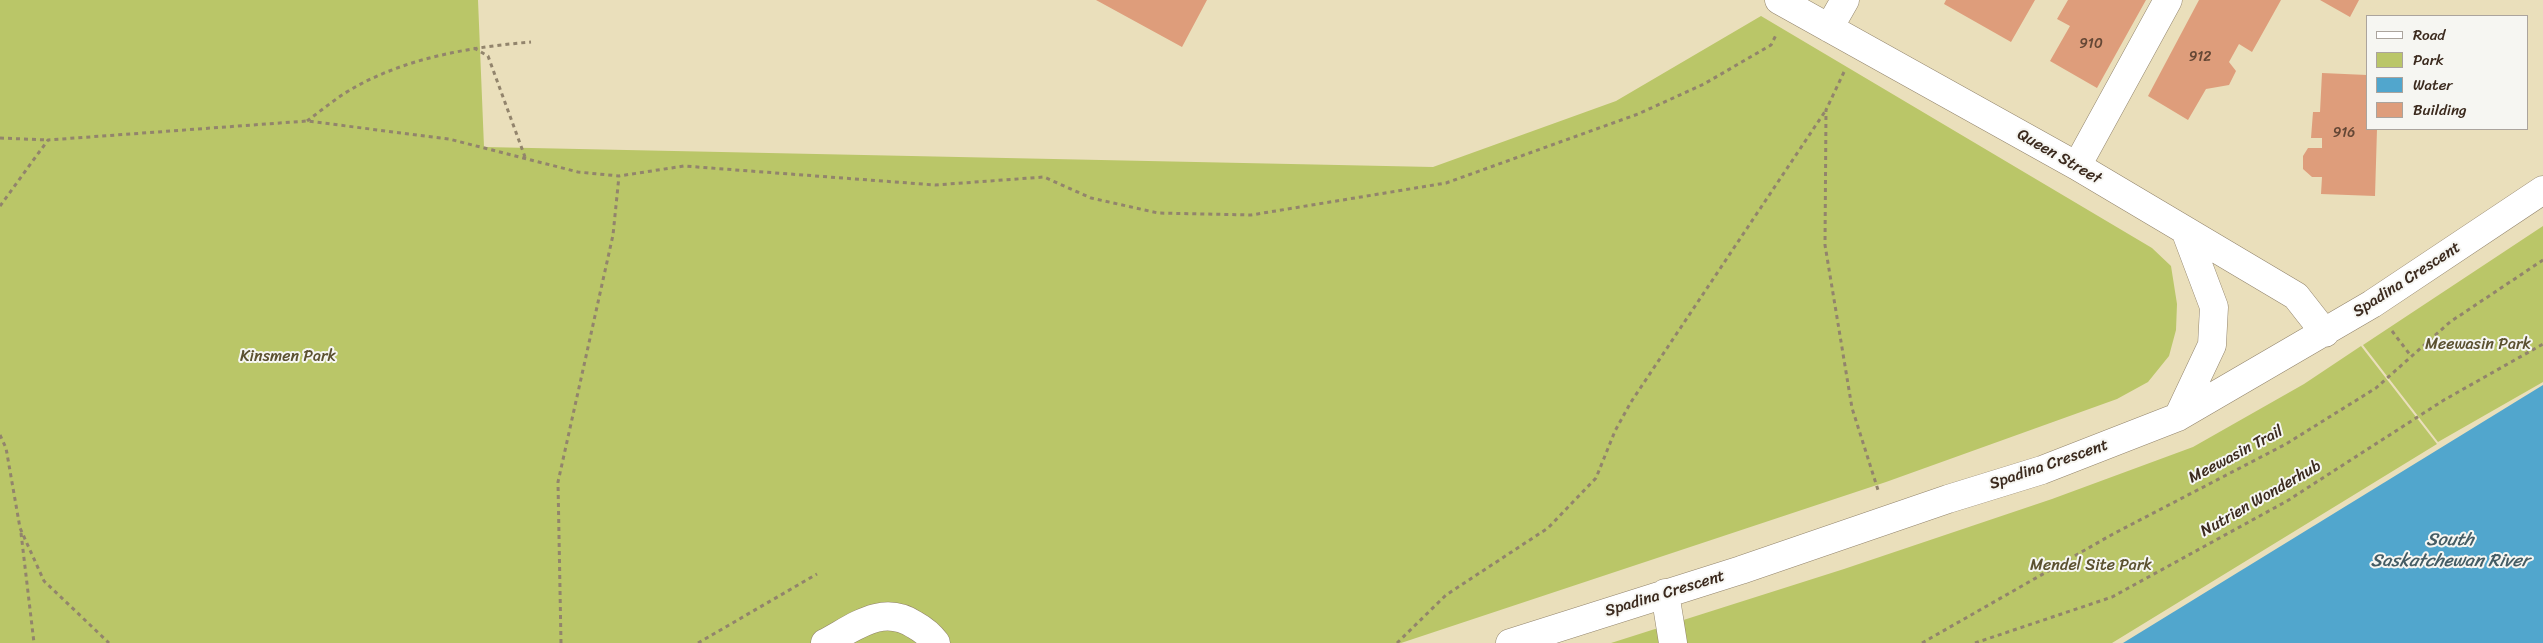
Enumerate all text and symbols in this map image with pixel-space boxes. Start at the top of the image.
legend [2366,15,2528,130]
text: Road [2413,22,2445,48]
house number: 910 [2079,36,2103,52]
text: Park [2413,47,2444,73]
house number: 912 [2189,49,2211,65]
text: Water [2413,72,2453,98]
text: Building [2413,97,2467,123]
street label: Queen Street [2013,125,2105,189]
house number: 916 [2333,125,2355,141]
street label: Spadina Crescent [2350,238,2464,322]
park label: Meewasin Park [2425,335,2531,355]
park label: Kinsmen Park [240,347,336,367]
street label: Meewasin Trail [2185,422,2287,488]
street label: Spadina Crescent [1987,436,2111,494]
street label: Nutrien Wonderhub [2197,457,2325,541]
water label: South Saskatchewan River [2371,529,2529,572]
park label: Mendel Site Park [2030,556,2152,576]
street label: Spadina Crescent [1603,567,1727,621]

